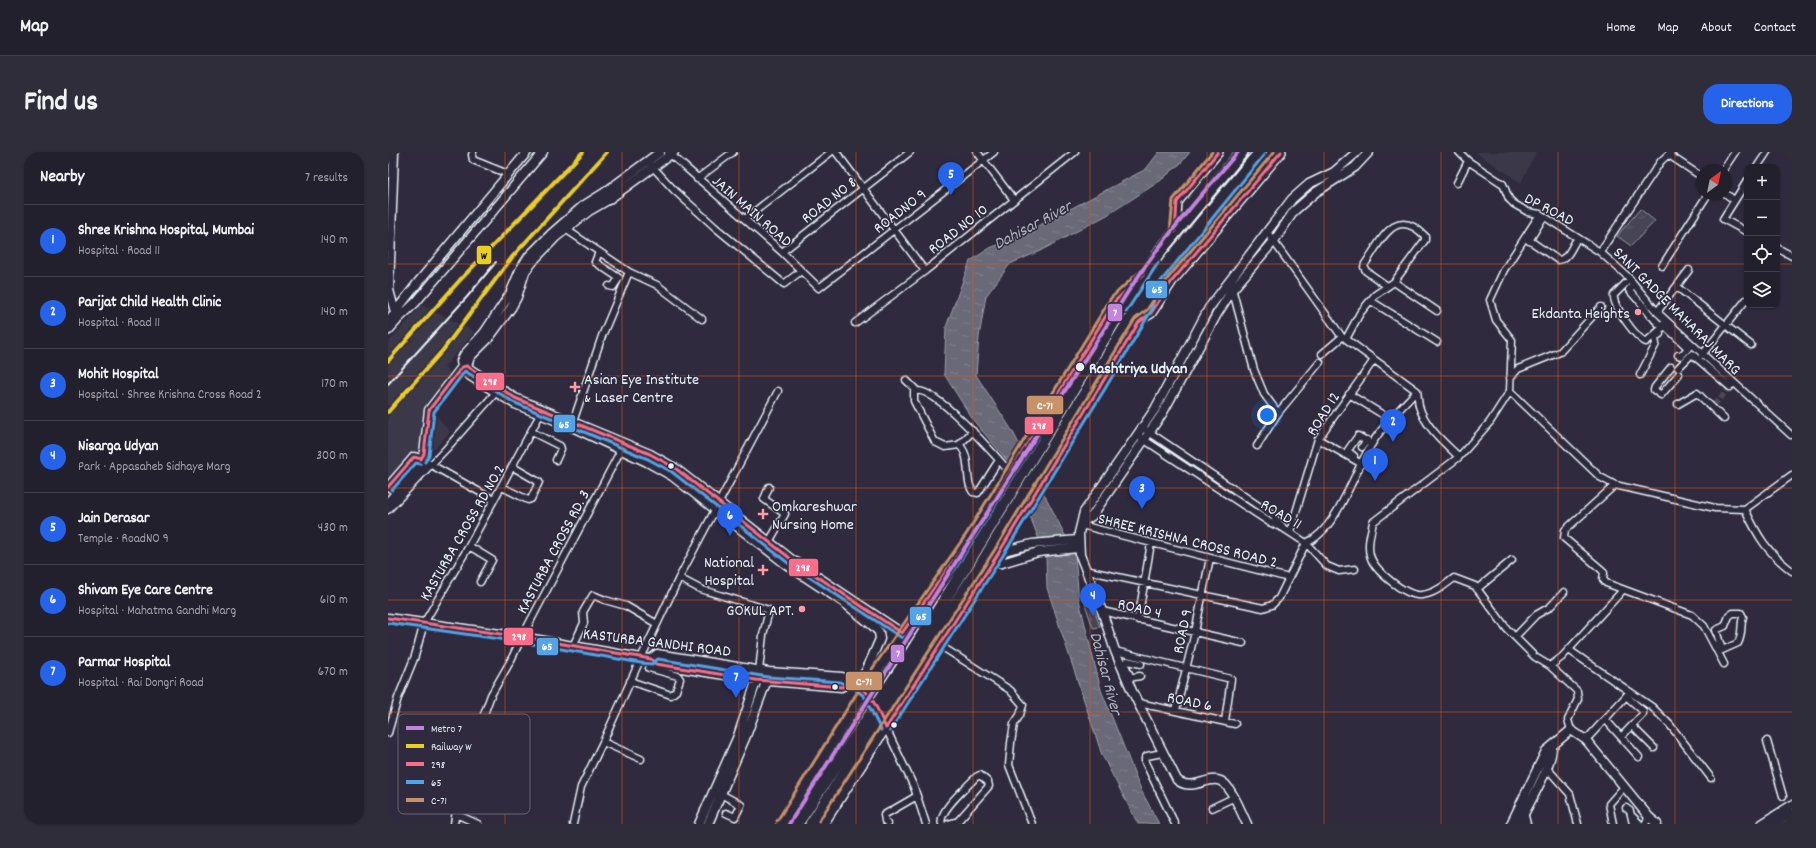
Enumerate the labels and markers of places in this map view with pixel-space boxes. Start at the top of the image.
pin: 5 [938,162,964,195]
place label: Ekdanta Heights [1532,303,1630,326]
marker: Ekdanta Heights [1633,307,1643,317]
place label: Rashtriya Udyan [1089,358,1187,381]
marker: Rashtriya Udyan [1074,361,1086,373]
place label: Asian Eye Institute & Laser Centre [584,369,699,410]
marker: Asian Eye Institute & Laser Centre [569,381,581,393]
pin: 2 [1380,409,1406,442]
pin: 1 [1362,448,1388,481]
unlabelled marker [666,461,676,471]
pin: 3 [1129,476,1155,509]
place label: Omkareshwar Nursing Home [772,496,857,537]
pin: 6 [717,503,743,536]
marker: Omkareshwar Nursing Home [757,508,769,520]
place label: National Hospital [704,552,754,593]
marker: National Hospital [757,564,769,576]
pin: 4 [1080,583,1106,616]
place label: GOKUL APT. [726,600,794,623]
marker: GOKUL APT. [797,604,807,614]
pin: 7 [723,665,749,698]
unlabelled marker [830,682,840,692]
unlabelled marker [889,720,899,730]

